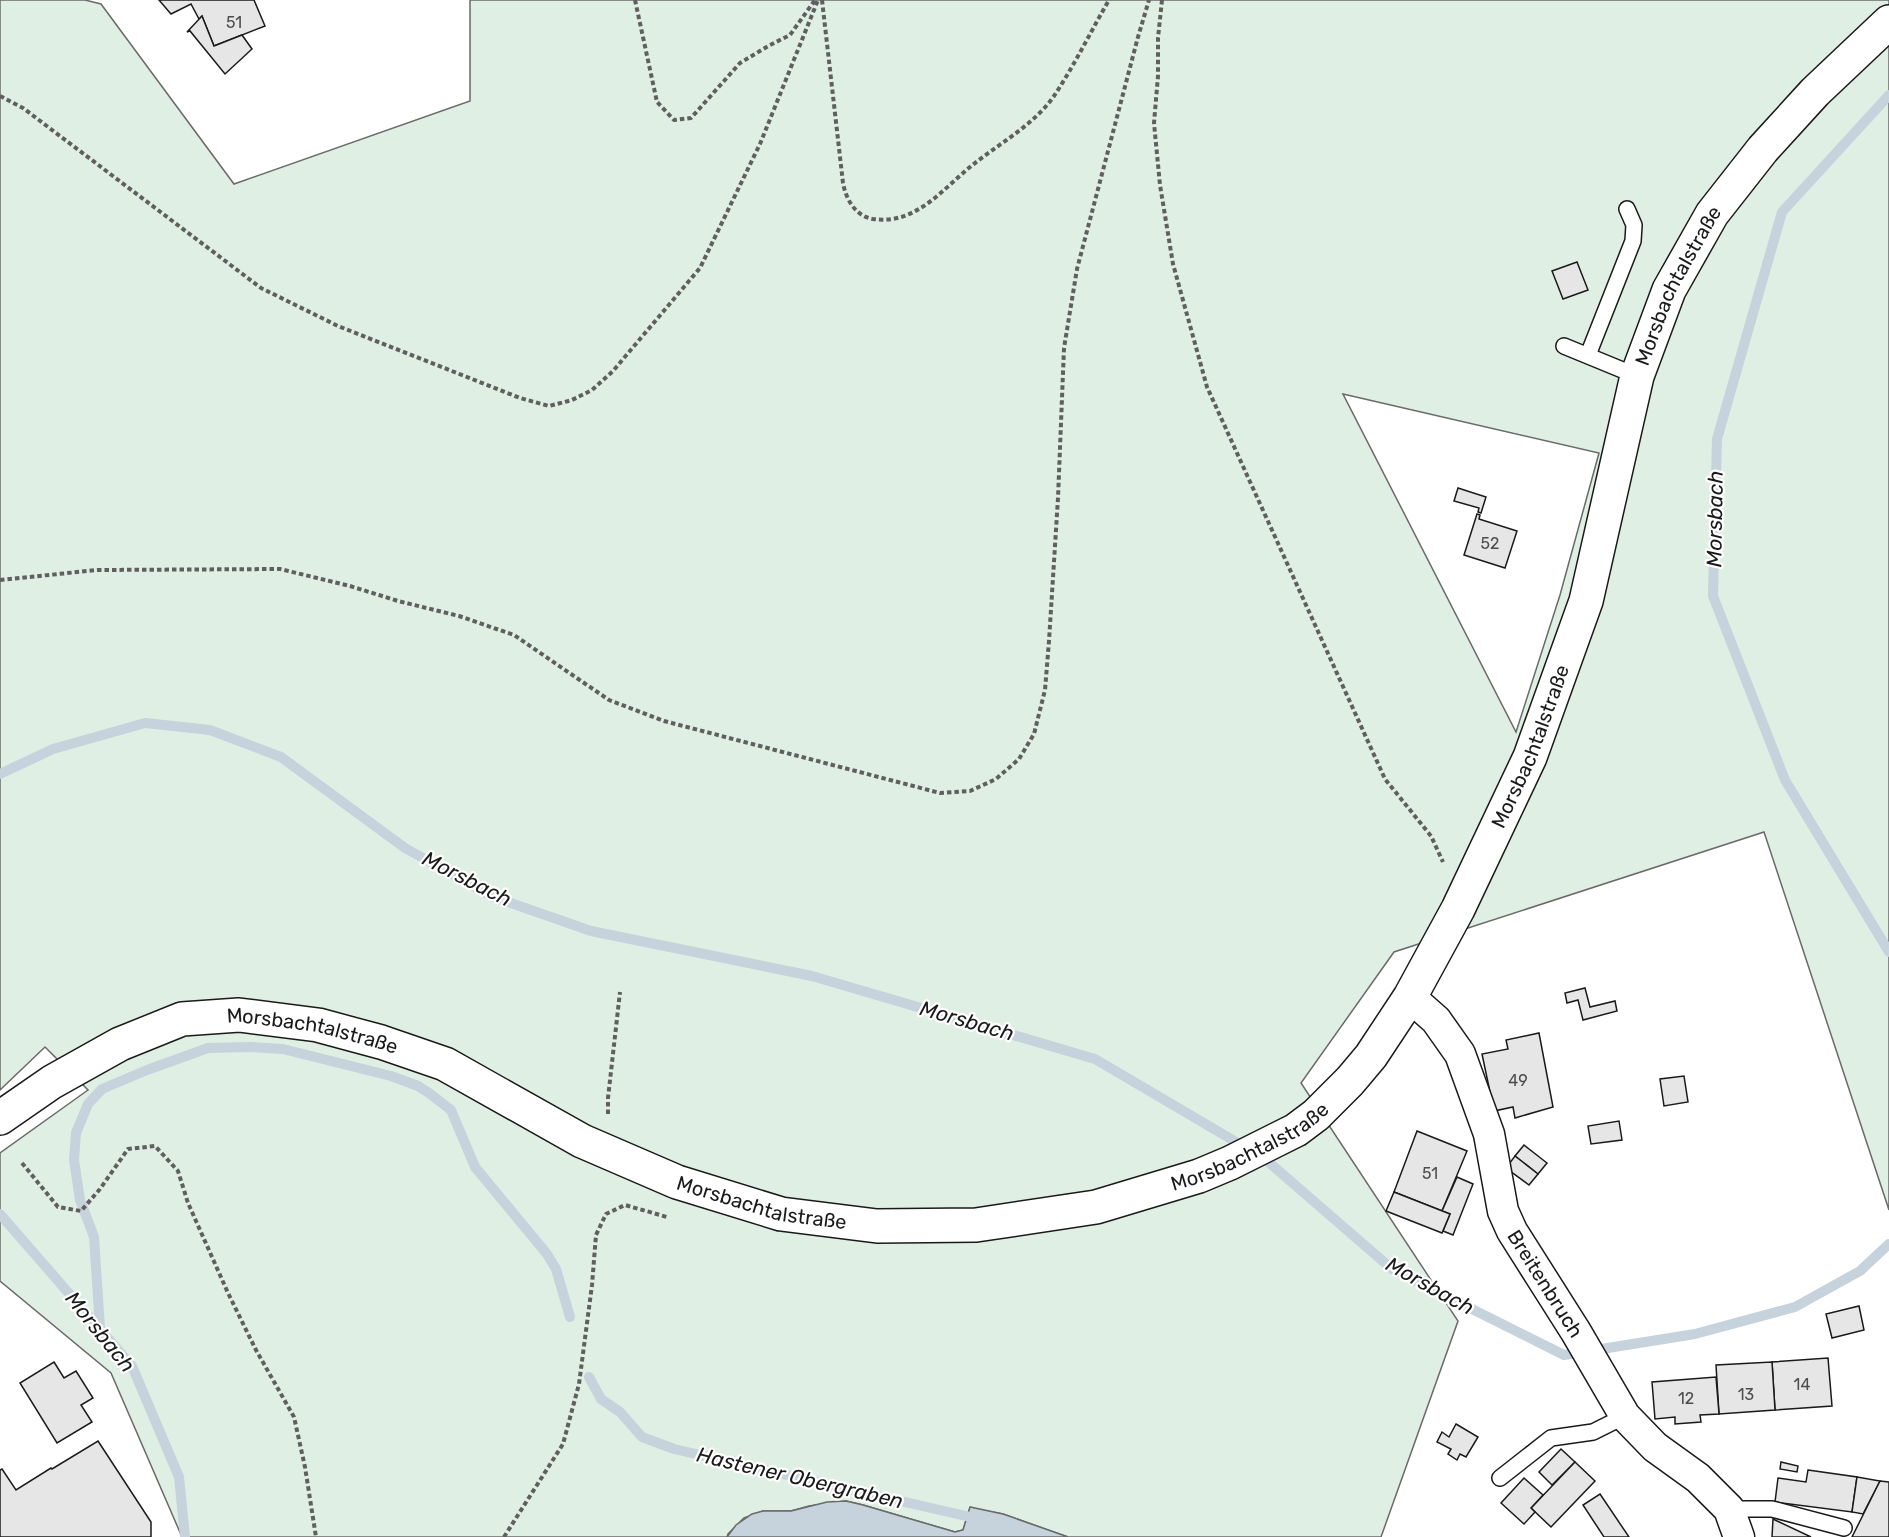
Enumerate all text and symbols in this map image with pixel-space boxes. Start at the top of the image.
house number: 51 [226,13,242,32]
street label: Morsbachtalstraße [1630,201,1726,369]
water label: Morsbach [1701,470,1728,568]
house number: 52 [1481,534,1499,553]
street label: Morsbachtalstraße [1486,662,1574,832]
water label: Morsbach [418,845,516,912]
water label: Morsbach [917,995,1017,1046]
street label: Morsbachtalstraße [226,1003,401,1059]
house number: 49 [1508,1071,1528,1090]
street label: Morsbachtalstraße [1168,1097,1334,1196]
house number: 51 [1422,1164,1438,1183]
street label: Morsbachtalstraße [674,1171,848,1234]
street label: Breitenbruch [1502,1225,1588,1342]
water label: Morsbach [1382,1251,1479,1320]
water label: Morsbach [60,1286,141,1377]
house number: 14 [1794,1375,1810,1394]
house number: 13 [1738,1385,1754,1404]
house number: 12 [1678,1389,1694,1408]
water label: Hastener Obergraben [694,1442,906,1513]

